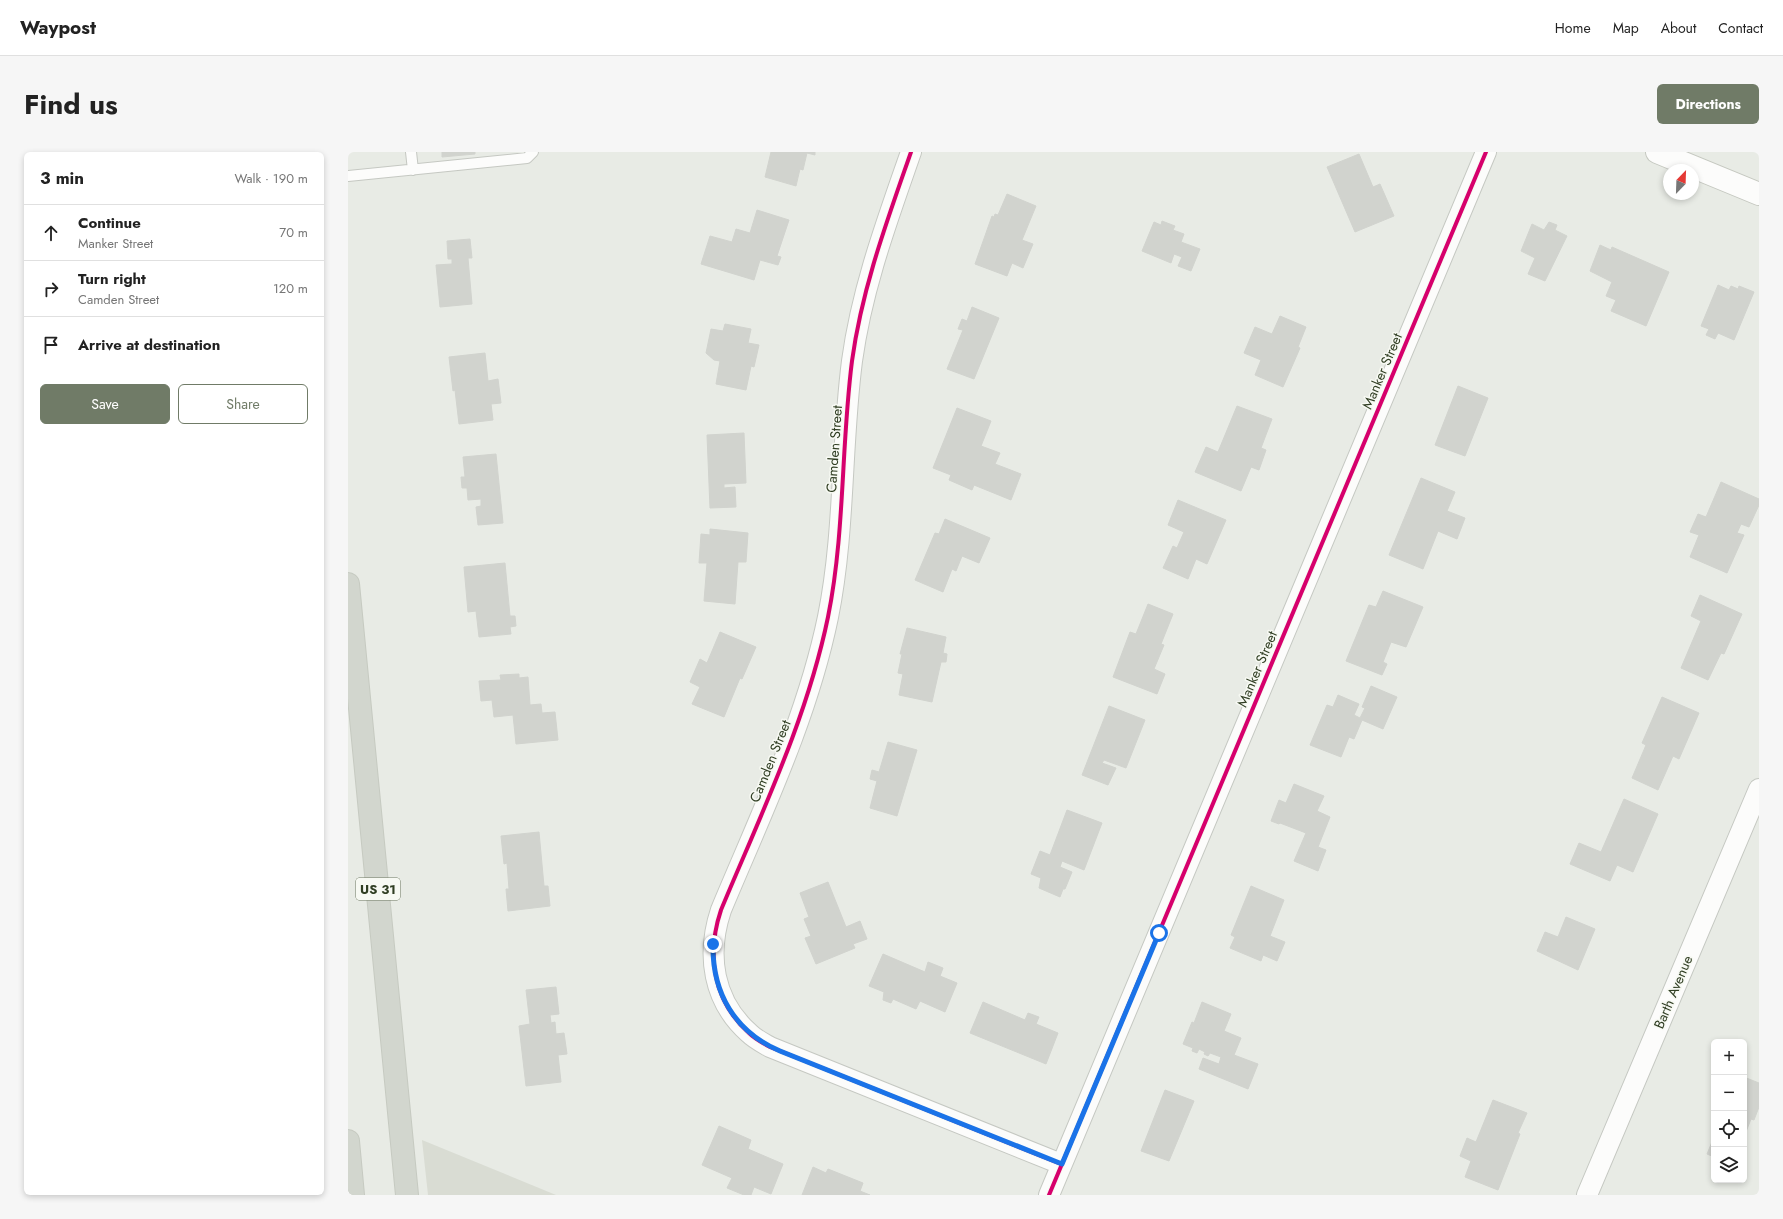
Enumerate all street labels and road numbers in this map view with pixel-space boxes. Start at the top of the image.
street label: Manker Street [1357,329,1407,412]
street label: Camden Street [821,404,847,493]
street label: Manker Street [1232,627,1282,710]
street label: Camden Street [744,716,796,805]
road number: US 31 [356,878,400,900]
street label: Barth Avenue [1649,952,1697,1032]

